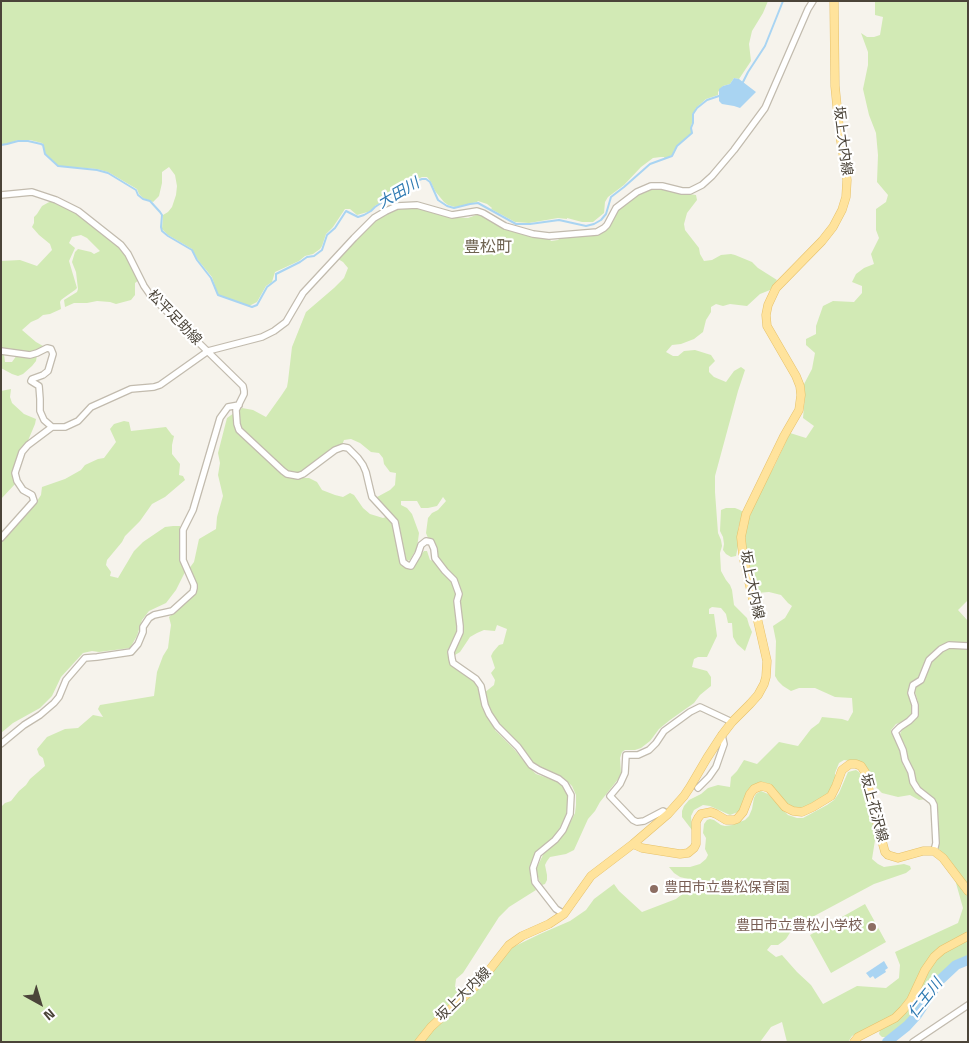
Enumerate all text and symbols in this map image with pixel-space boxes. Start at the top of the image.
street label: 坂上大内線 [829,105,855,177]
water label: 大田川 [375,175,423,213]
district label: 豊松町 [464,238,512,258]
street label: 松平足助線 [144,287,204,349]
street label: 坂上大内線 [736,549,766,621]
street label: 坂上花沢線 [856,772,890,844]
place label: 豊田市立豊松保育園 [664,881,790,897]
marker: 豊田市立豊松保育園 [648,883,660,895]
place label: 豊田市立豊松小学校 [736,919,862,935]
marker: 豊田市立豊松小学校 [866,921,878,933]
street label: 坂上大内線 [433,965,495,1025]
water label: 仁王川 [905,976,947,1022]
north arrow [15,978,65,1028]
text: N [39,1004,60,1026]

